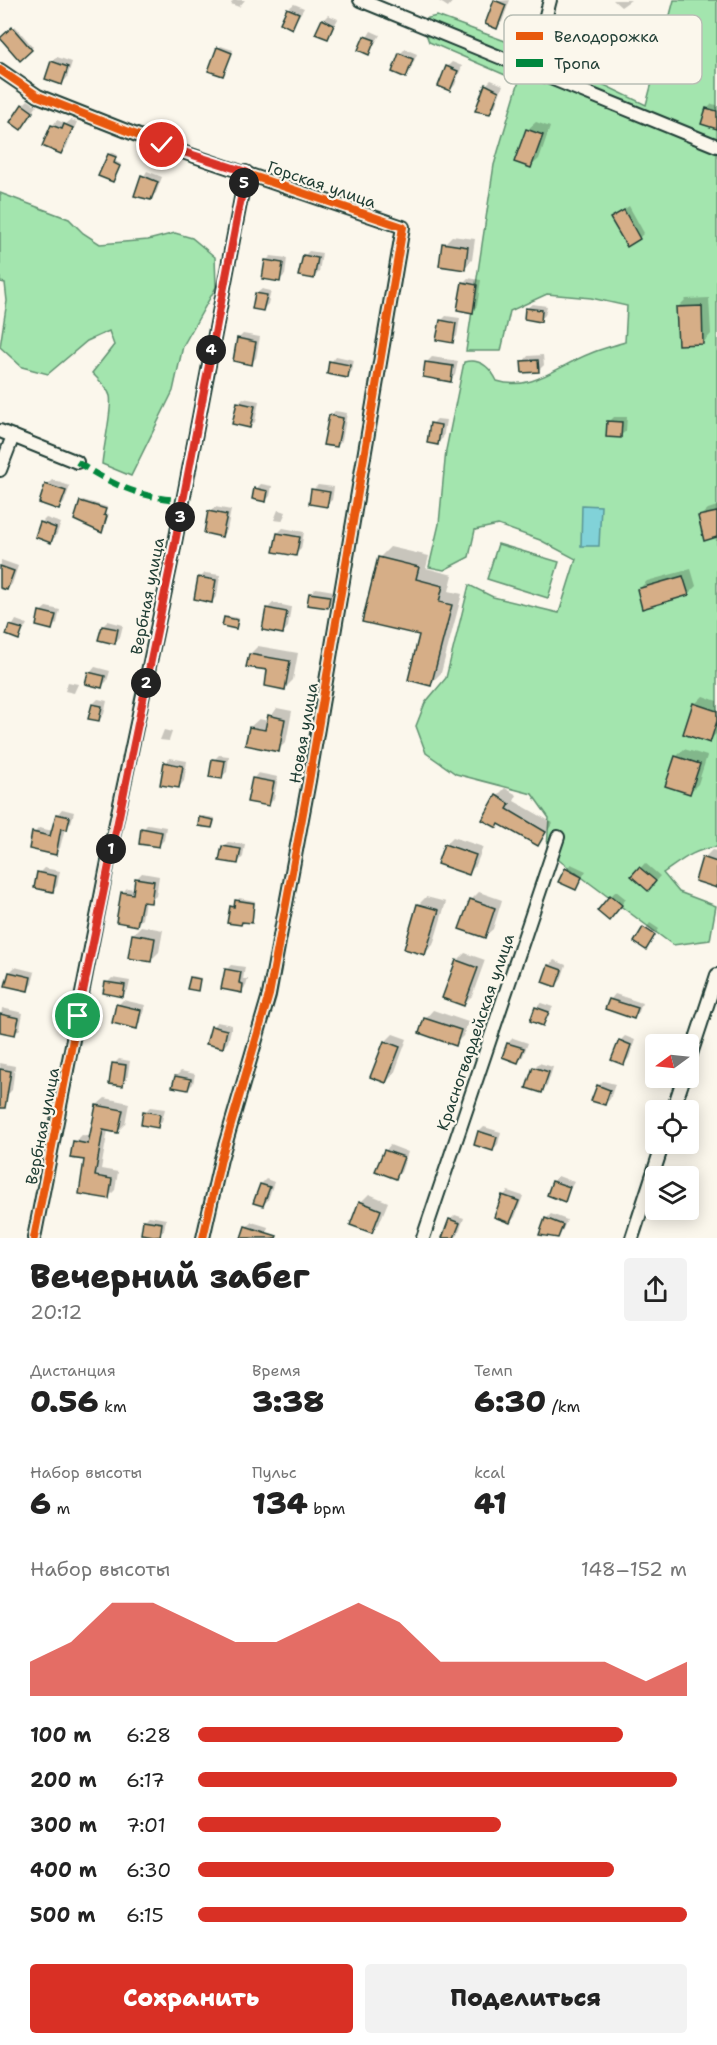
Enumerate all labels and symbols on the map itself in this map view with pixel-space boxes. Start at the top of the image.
legend [504,15,702,84]
text: Велодорожка [554,26,659,47]
text: Тропа [554,53,600,74]
pin [136,119,187,170]
street label: Горская улица [265,156,379,213]
pin: 5 [229,168,259,198]
pin: 4 [196,335,226,365]
pin: 3 [165,502,195,532]
street label: Вербная улица [126,536,169,656]
pin: 2 [131,668,161,698]
street label: Новая улица [284,681,323,785]
pin: 1 [96,834,126,864]
street label: Красногвардейская улица [432,931,519,1133]
pin [52,990,103,1041]
north arrow [645,1034,699,1088]
street label: Вербная улица [21,1066,64,1186]

